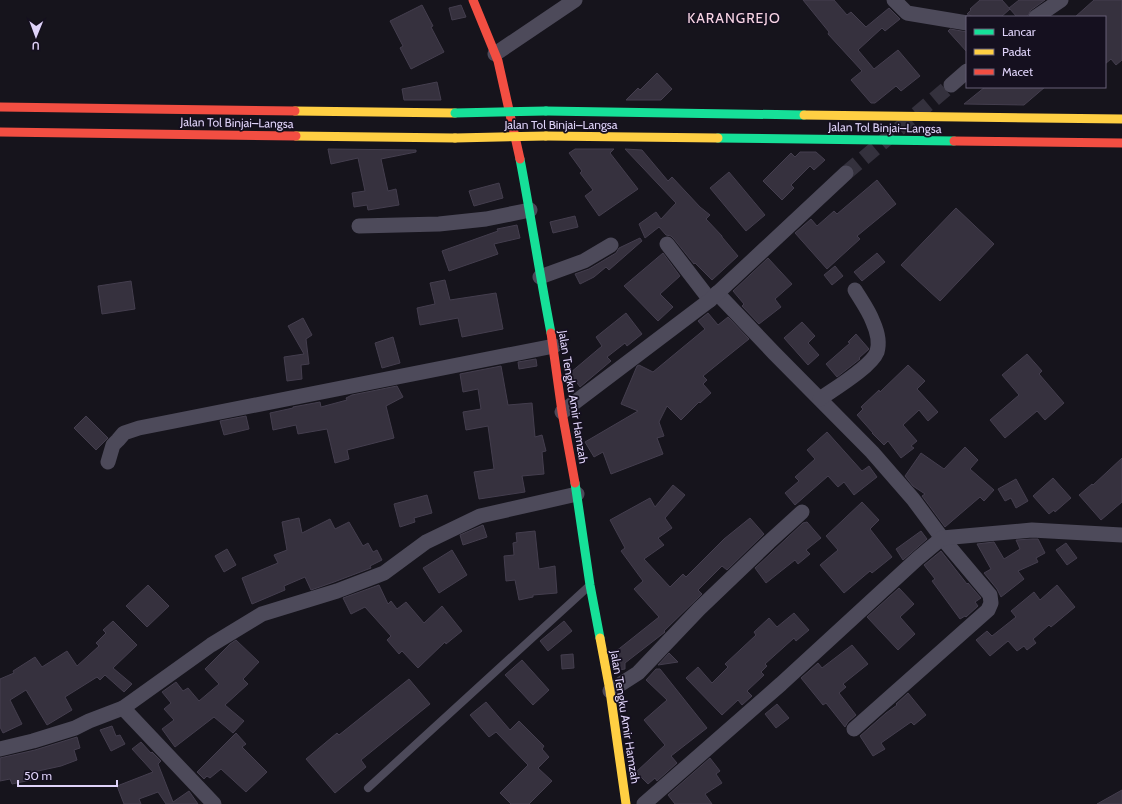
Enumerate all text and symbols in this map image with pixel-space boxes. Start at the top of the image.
district label: KARANGREJO [687,9,781,27]
north arrow [16,16,56,56]
legend [966,16,1106,88]
text: Lancar [1002,24,1036,39]
text: U [32,39,40,53]
text: Padat [1002,44,1031,59]
text: Macet [1002,64,1033,79]
street label: Jalan Tol Binjai–Langsa [179,114,294,131]
street label: Jalan Tol Binjai–Langsa [503,117,618,132]
street label: Jalan Tol Binjai–Langsa [827,119,942,136]
street label: Jalan Tengku Amir Hamzah [555,328,591,465]
street label: Jalan Tengku Amir Hamzah [607,648,643,785]
scale bar [18,762,117,788]
text: 50 m [24,768,52,783]

